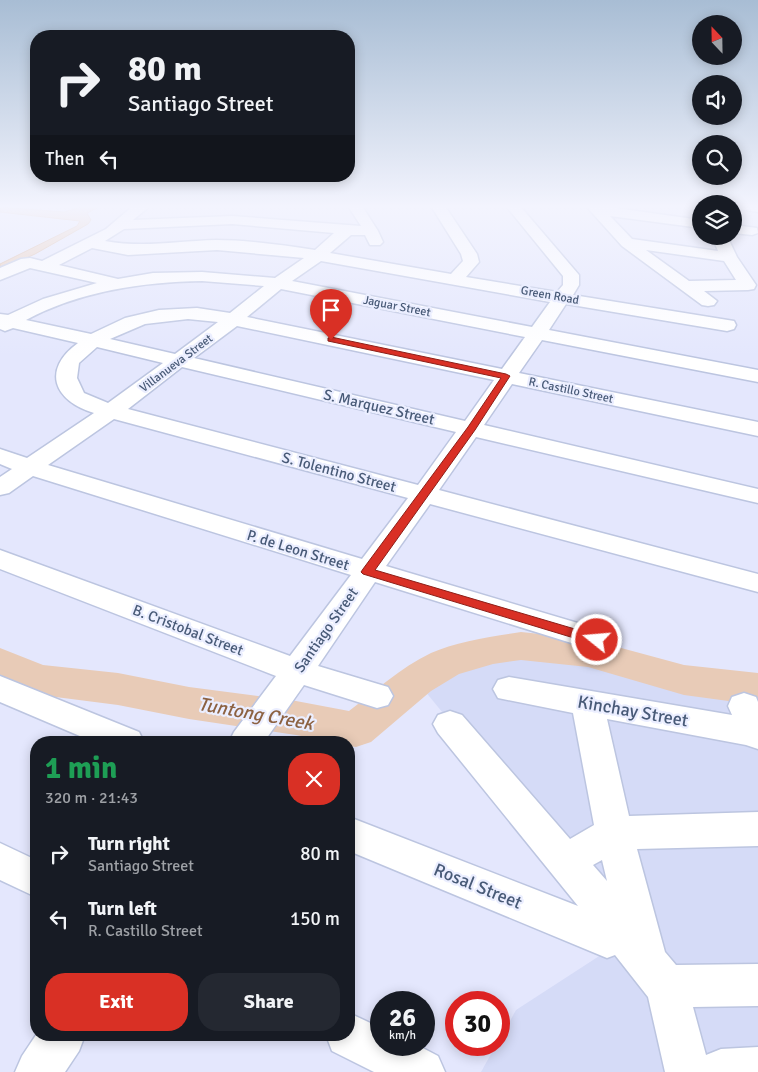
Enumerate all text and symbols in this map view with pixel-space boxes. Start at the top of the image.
north arrow [692,15,742,65]
map controls [692,15,742,245]
text: 80 m [128,47,202,90]
icon: right [45,50,110,115]
button: sound [692,75,742,125]
text: Santiago Street [128,90,274,117]
button: search [692,135,742,185]
icon: left [95,145,123,173]
text: Then [45,147,85,171]
button: layers [692,195,742,245]
street label: Green Road [520,283,580,308]
pin [310,289,352,340]
street label: Jaguar Street [362,293,432,320]
icon: arrive [317,296,345,324]
street label: Villanueva Street [137,331,216,396]
street label: R. Castillo Street [527,374,615,407]
street label: S. Marquez Street [322,385,436,429]
street label: S. Tolentino Street [280,448,398,496]
street label: P. de Leon Street [245,526,351,574]
street label: Santiago Street [290,584,362,676]
street label: B. Cristobal Street [130,601,246,659]
position arrow [570,613,622,665]
street label: Kinchay Street [576,690,690,732]
water label: Tuntong Creek [197,692,317,736]
text: 1 min [45,750,117,787]
button: close [288,753,340,805]
text: 320 m · 21:43 [45,788,138,808]
text: Turn right [88,832,170,856]
icon: right [45,840,73,868]
text: 80 m [300,842,340,866]
text: Santiago Street [88,856,194,876]
street label: Rosal Street [431,858,525,914]
text: Turn left [88,897,157,921]
icon: left [45,905,73,933]
text: 150 m [290,907,340,931]
text: R. Castillo Street [88,921,203,941]
button: Exit [45,973,188,1031]
button: Share [198,973,340,1031]
speed limit sign: 30 [445,991,510,1056]
text: 26 [389,1002,416,1033]
text: km/h [389,1028,416,1043]

